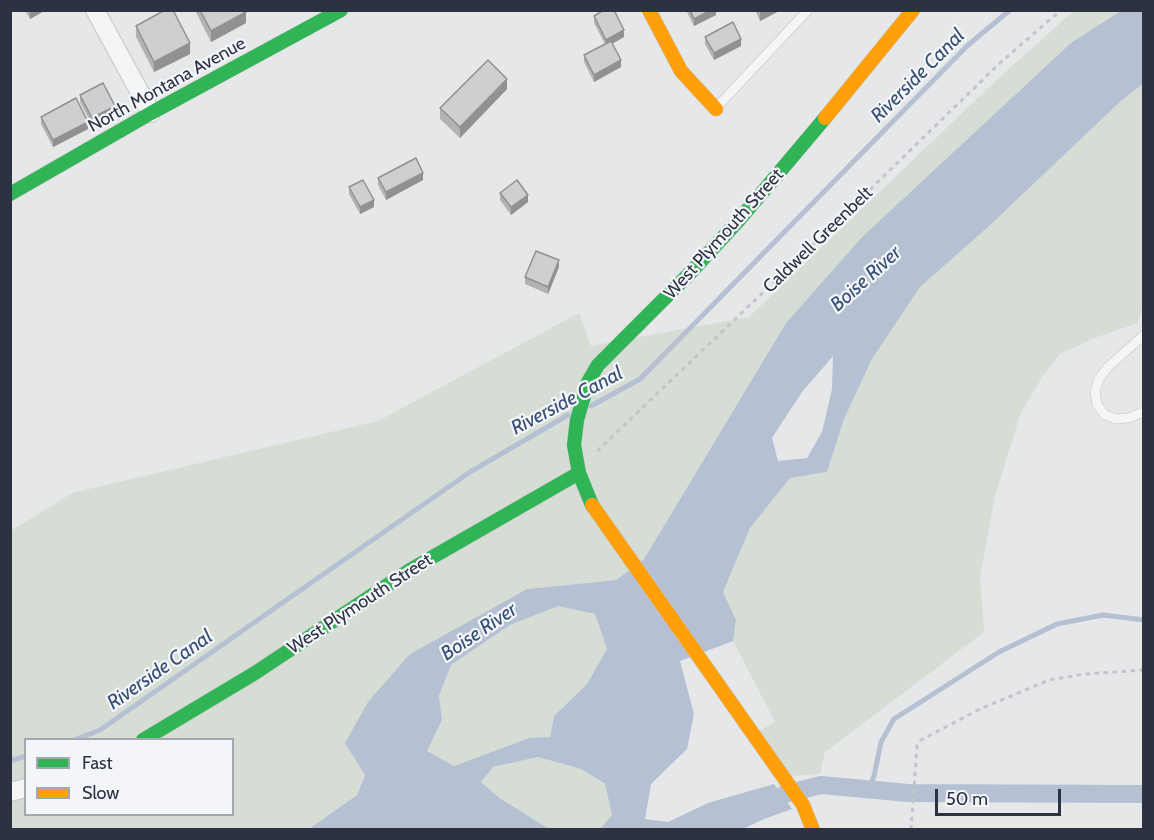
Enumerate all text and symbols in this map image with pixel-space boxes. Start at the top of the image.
water label: Riverside Canal [866,24,970,128]
street label: North Montana Avenue [85,33,249,137]
street label: West Plymouth Street [660,164,788,304]
street label: Caldwell Greenbelt [759,182,877,298]
water label: Boise River [826,241,906,317]
water label: Riverside Canal [507,362,627,440]
street label: West Plymouth Street [284,549,436,659]
water label: Boise River [437,598,521,666]
water label: Riverside Canal [103,625,217,715]
legend [24,738,234,816]
text: Fast [82,752,113,774]
scale bar [938,777,1064,815]
text: Slow [82,782,119,804]
text: 50 m [946,788,988,810]

